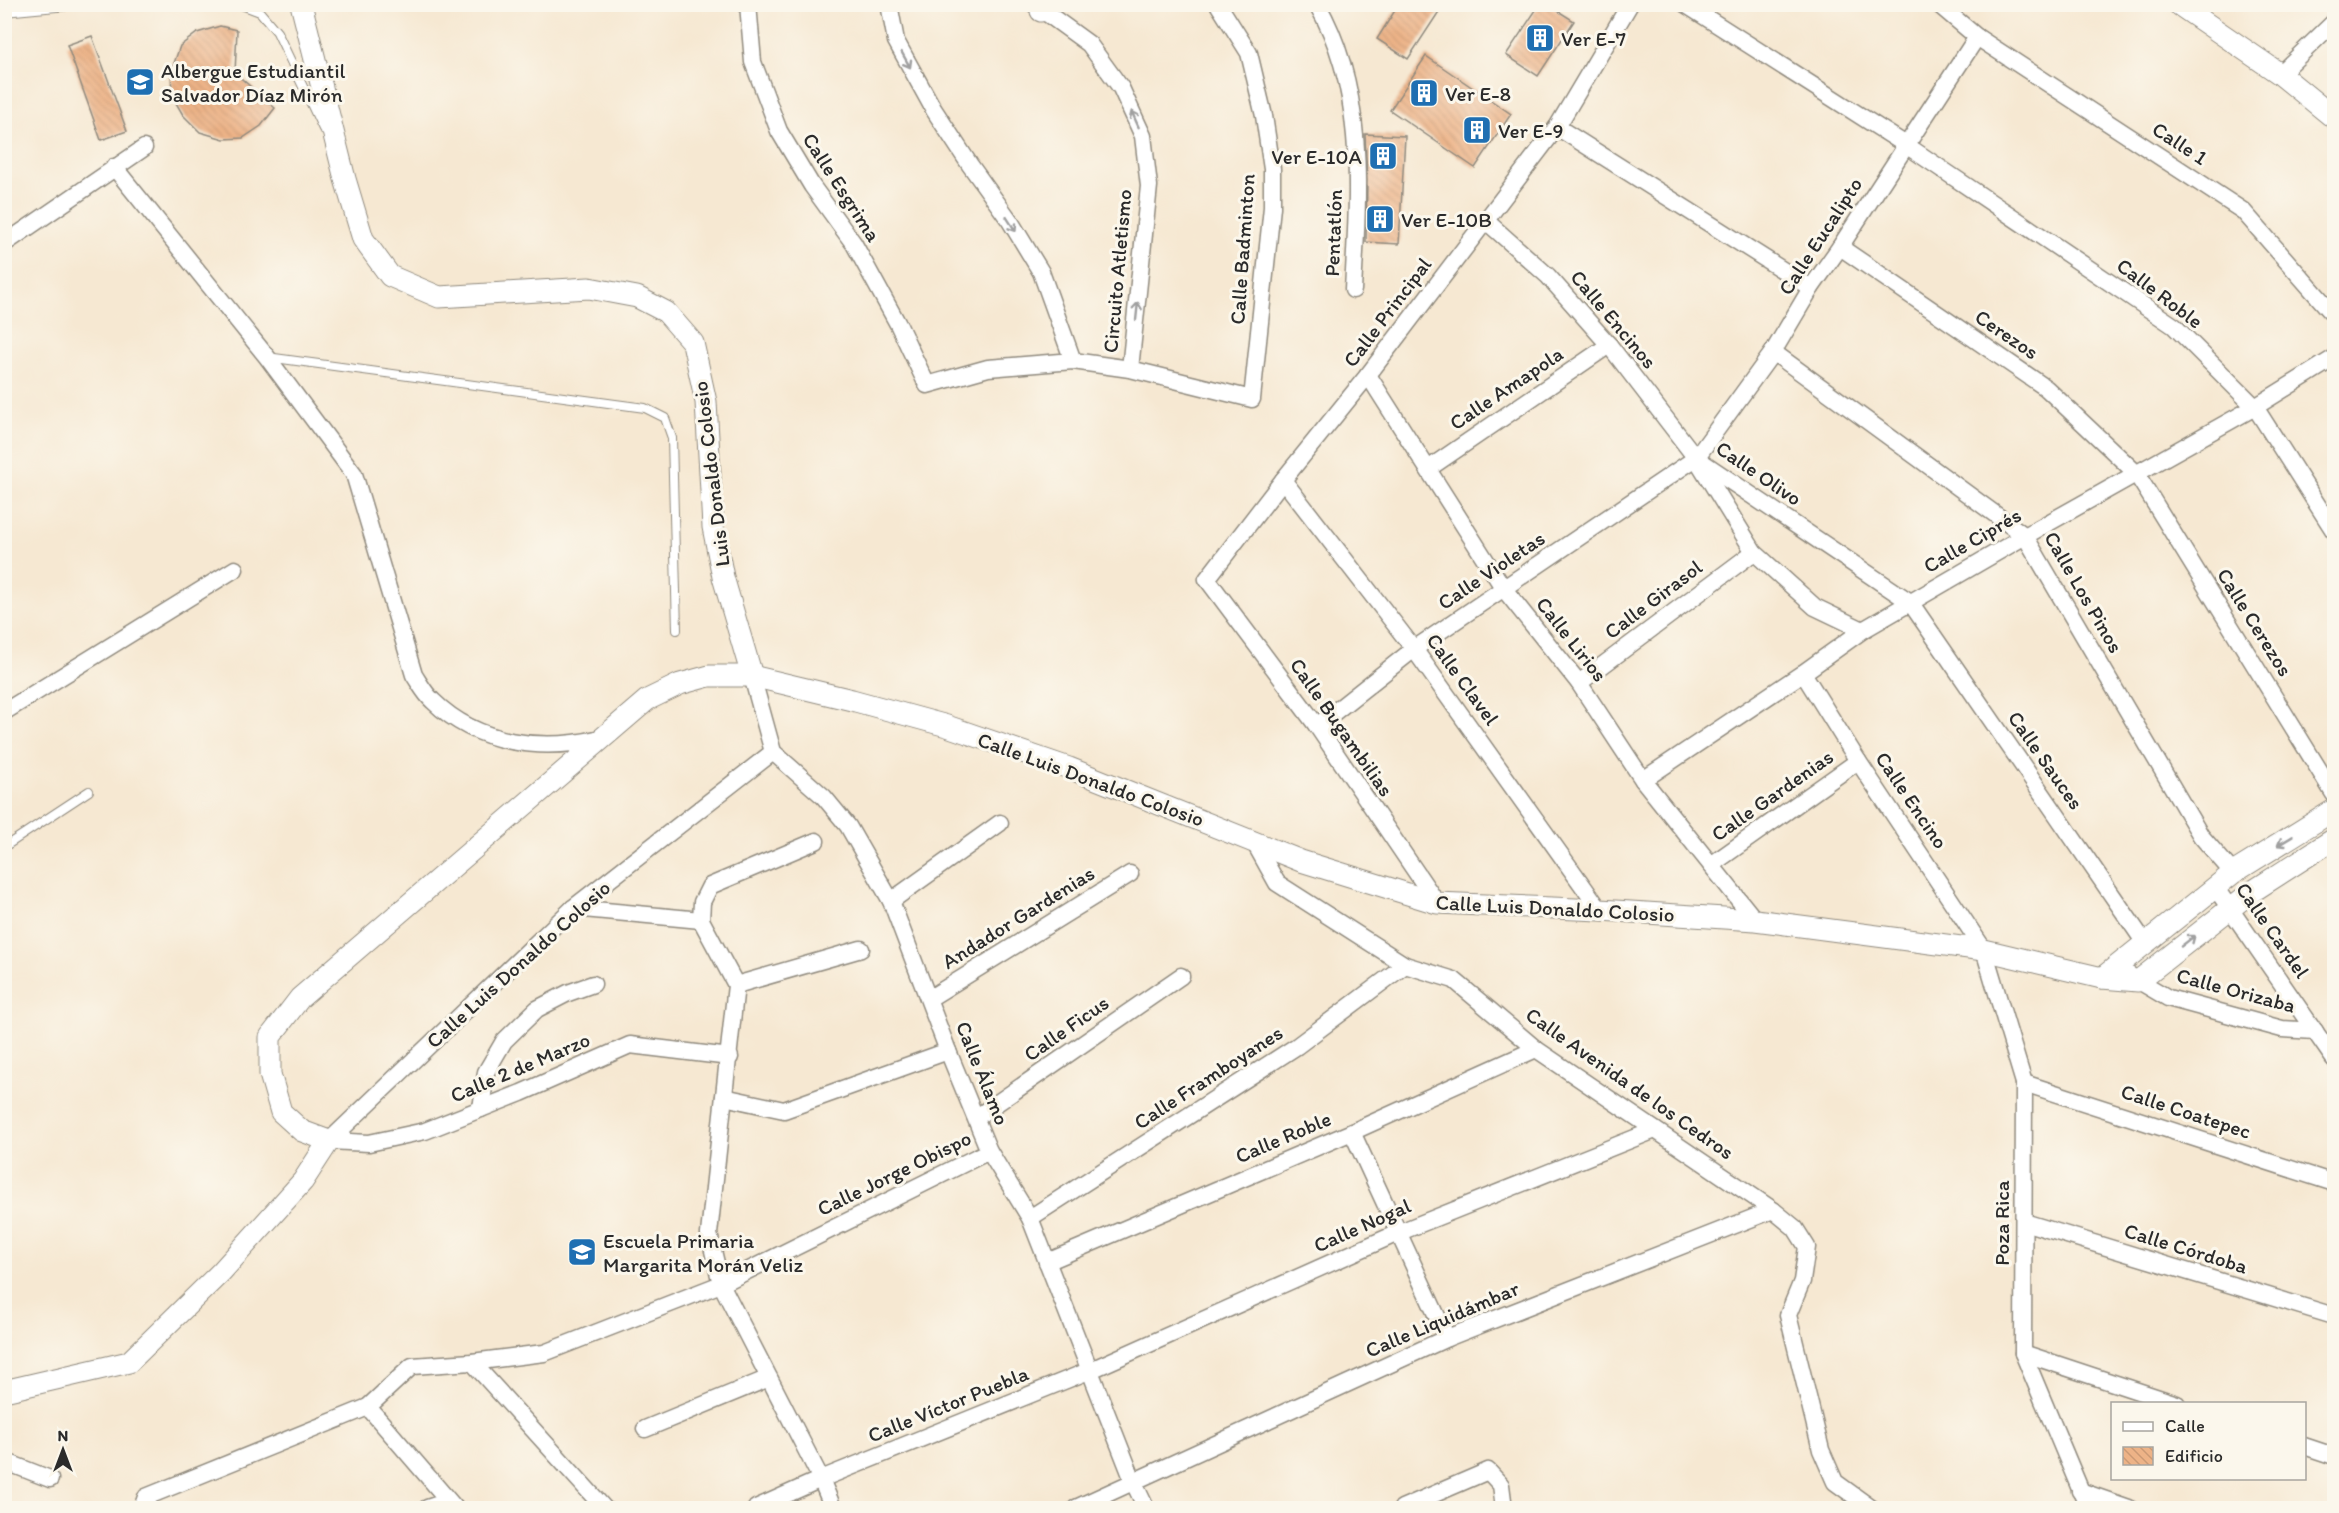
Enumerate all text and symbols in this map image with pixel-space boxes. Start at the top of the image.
building icon: Ver E-7 [1524,22,1556,54]
place label: Ver E-7 [1561,26,1626,51]
one-way arrow [900,51,912,68]
place label: Albergue Estudiantil Salvador Díaz Mirón [161,58,346,107]
school or university icon: Albergue Estudiantil Salvador Díaz Mirón [124,66,156,98]
building icon: Ver E-8 [1408,77,1440,109]
place label: Ver E-8 [1445,81,1511,106]
one-way arrow [1128,110,1139,128]
building icon: Ver E-9 [1461,114,1493,146]
street label: Calle 1 [2148,116,2213,170]
place label: Ver E-9 [1498,118,1564,143]
street label: Calle Esgrima [798,128,886,246]
building icon: Ver E-10A [1367,140,1399,172]
place label: Ver E-10A [1271,144,1363,169]
street label: Calle Eucalipto [1773,172,1867,300]
street label: Calle Badminton [1224,173,1260,325]
street label: Circuito Atletismo [1097,188,1137,354]
street label: Pentatlón [1319,189,1347,277]
building icon: Ver E-10B [1364,203,1396,235]
place label: Ver E-10B [1401,207,1492,232]
one-way arrow [1006,215,1018,232]
street label: Calle Principal [1338,252,1436,372]
street label: Calle Roble [2112,252,2208,334]
street label: Calle Encinos [1566,265,1662,373]
one-way arrow [1132,302,1143,322]
street label: Cerezos [1970,304,2044,364]
street label: Calle Amapola [1445,341,1567,435]
street label: Luis Donaldo Colosio [687,380,735,568]
street label: Calle Olivo [1711,435,1807,511]
street label: Calle Ciprés [1919,502,2025,578]
street label: Calle Violetas [1433,525,1549,615]
street label: Calle Los Pinos [2039,527,2129,657]
street label: Calle Girasol [1599,554,1707,644]
street label: Calle Cerezos [2212,563,2298,681]
street label: Calle Lirios [1531,592,1613,686]
street label: Calle Clavel [1421,628,1505,730]
street label: Calle Bugambilias [1285,653,1399,801]
street label: Calle Sauces [2003,706,2089,814]
street label: Calle Luis Donaldo Colosio [974,726,1208,832]
street label: Calle Gardenias [1706,744,1838,846]
street label: Calle Encino [1870,747,1954,853]
one-way arrow [2277,835,2294,847]
street label: Andador Gardenias [937,860,1099,974]
street label: Calle Luis Donaldo Colosio [421,875,615,1053]
street label: Calle Cardel [2231,877,2315,983]
street label: Calle Luis Donaldo Colosio [1435,889,1675,927]
one-way arrow [2180,935,2196,948]
street label: Calle Orizaba [2174,962,2298,1018]
street label: Calle Ficus [1019,990,1113,1066]
street label: Calle Avenida de los Cedros [1521,1002,1739,1164]
street label: Calle Álamo [951,1017,1015,1129]
street label: Calle Framboyanes [1129,1020,1287,1134]
street label: Calle 2 de Marzo [446,1026,594,1108]
street label: Calle Coatepec [2118,1078,2254,1144]
street label: Calle Roble [1231,1106,1335,1168]
street label: Calle Jorge Obispo [813,1125,975,1221]
street label: Poza Rica [1989,1180,2014,1266]
street label: Calle Nogal [1310,1193,1414,1257]
street label: Calle Córdoba [2121,1217,2251,1279]
place label: Escuela Primaria Margarita Morán Veliz [603,1228,803,1277]
school or university icon: Escuela Primaria Margarita Morán Veliz [566,1236,598,1268]
street label: Calle Liquidámbar [1361,1275,1523,1363]
street label: Calle Víctor Puebla [864,1360,1032,1448]
legend [2111,1402,2306,1480]
text: Calle [2165,1415,2205,1437]
north arrow [33,1420,93,1480]
text: N [58,1426,68,1445]
text: Edificio [2165,1445,2223,1467]

